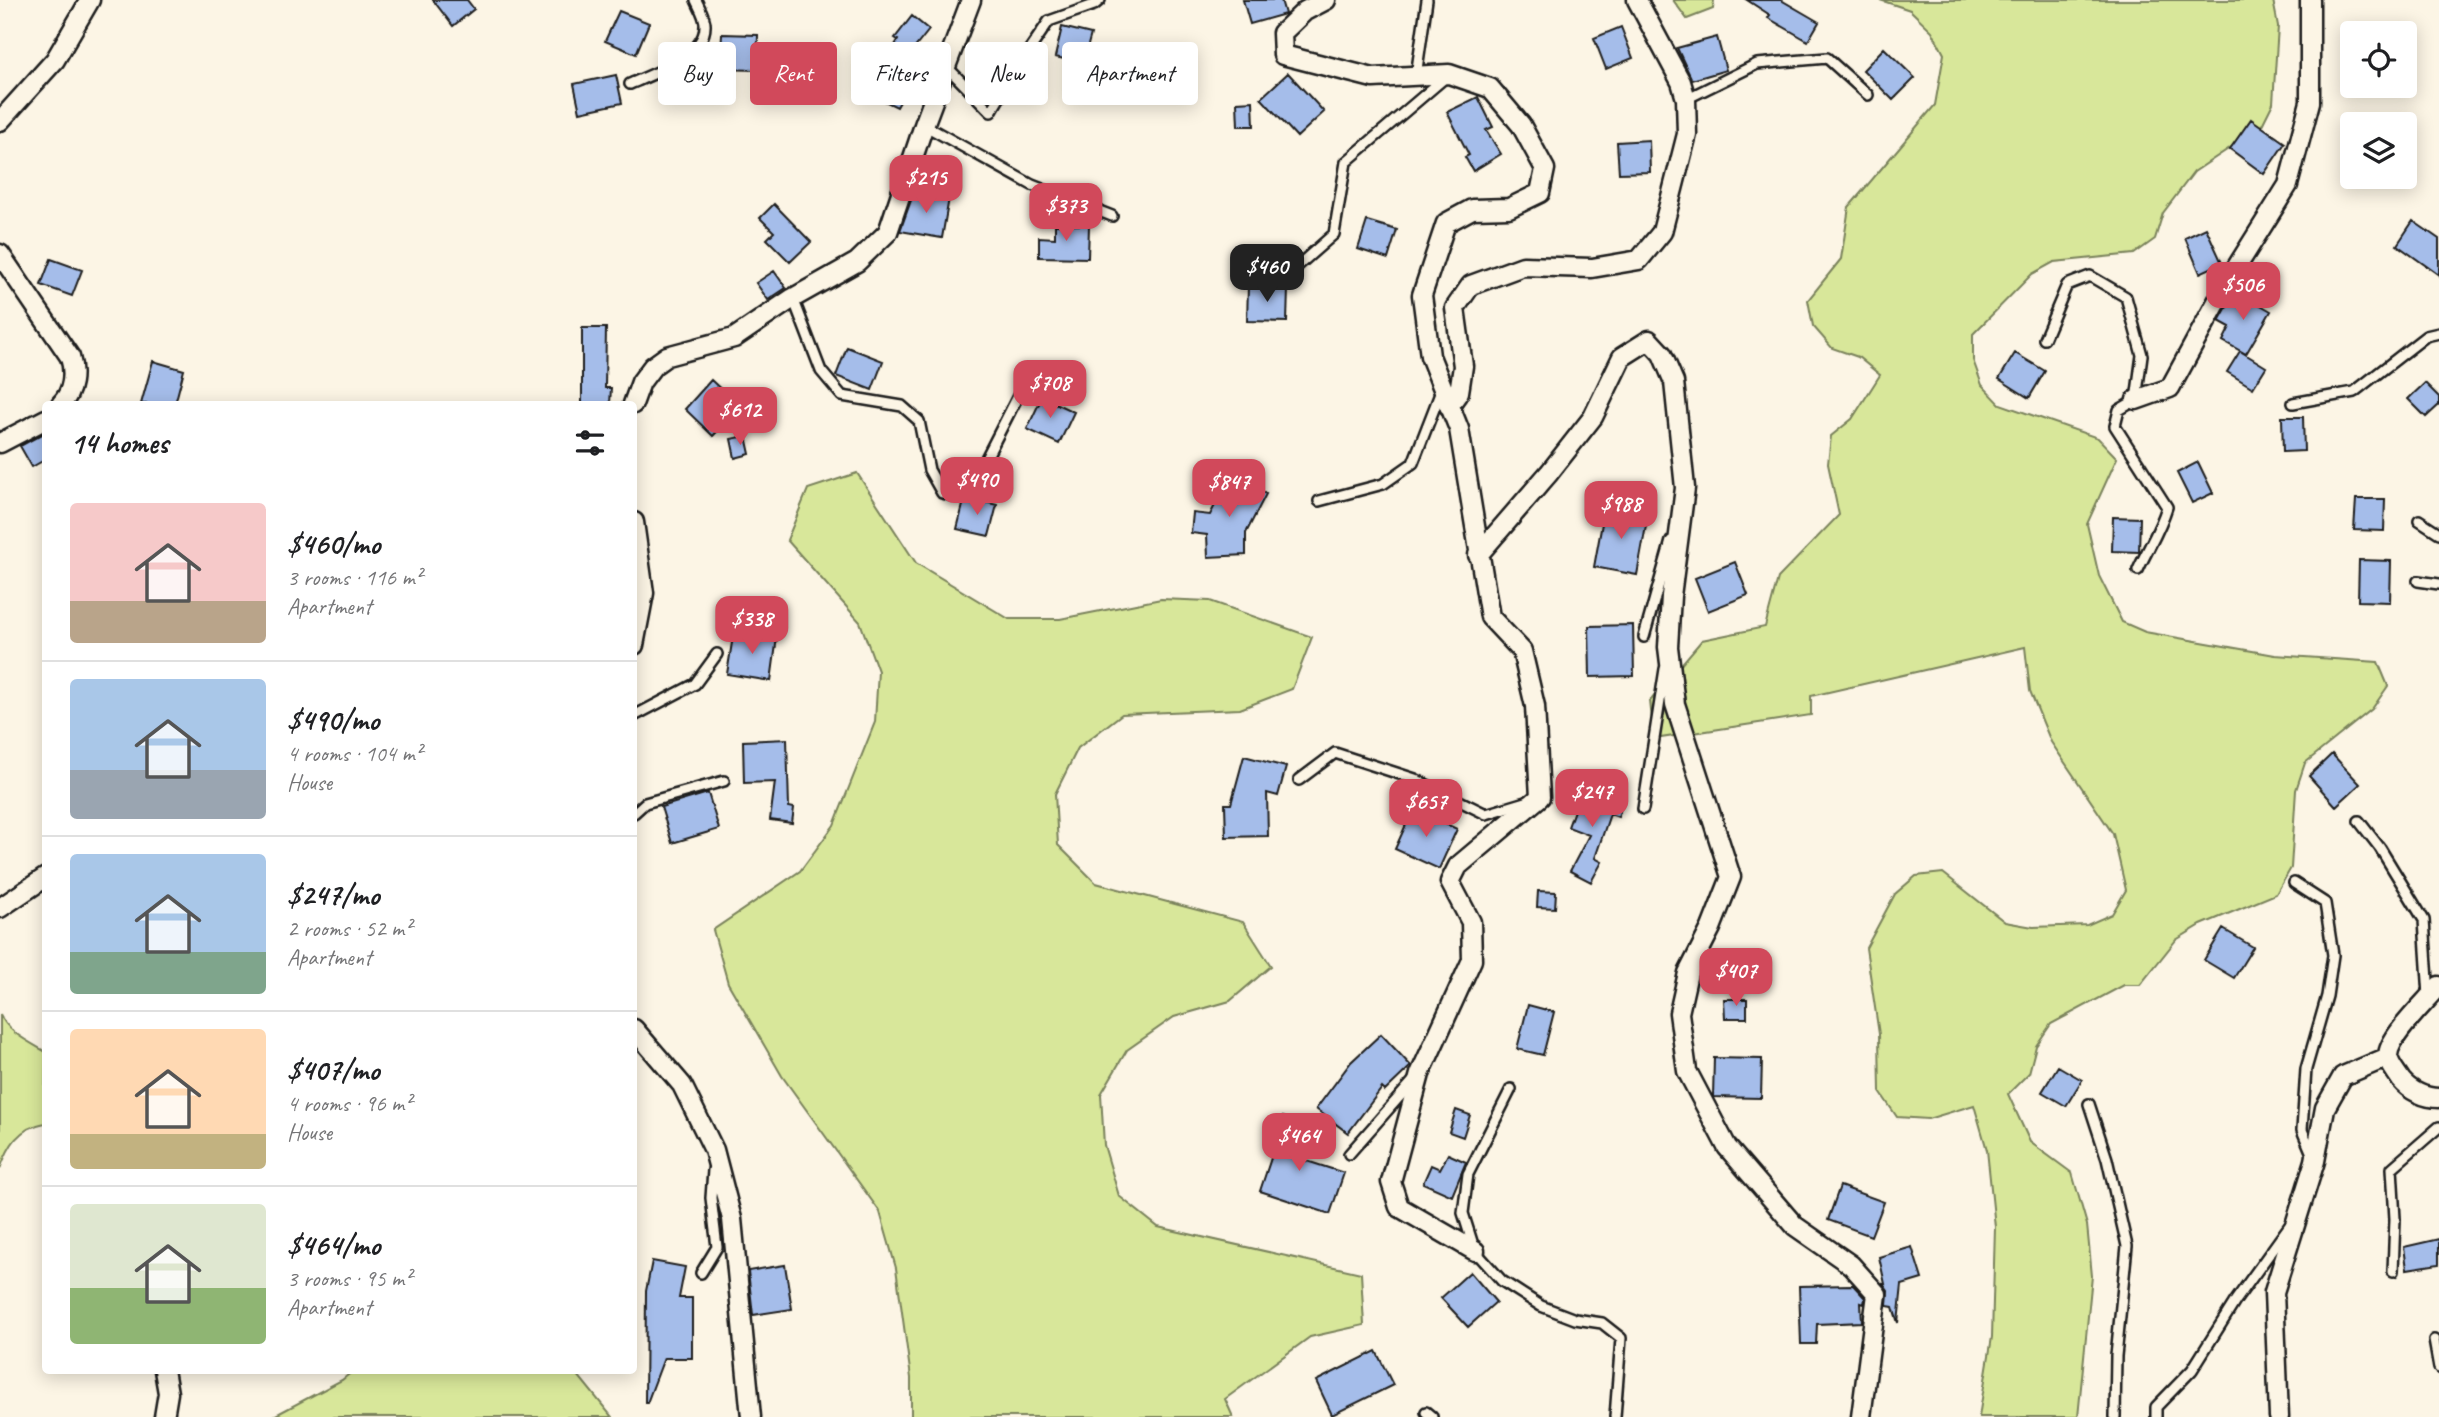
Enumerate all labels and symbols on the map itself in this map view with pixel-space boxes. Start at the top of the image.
pin: $215 [885,156,967,215]
pin: $373 [1025,184,1107,243]
pin: $460 [1226,244,1308,304]
pin: $506 [2202,262,2284,322]
pin: $708 [1009,360,1091,420]
pin: $612 [699,388,781,447]
pin: $490 [936,458,1018,517]
pin: $847 [1188,460,1270,519]
pin: $988 [1580,482,1662,541]
pin: $338 [711,596,793,656]
pin: $247 [1551,770,1633,829]
pin: $657 [1385,780,1467,839]
pin: $407 [1695,948,1777,1008]
pin: $464 [1258,1114,1340,1173]

